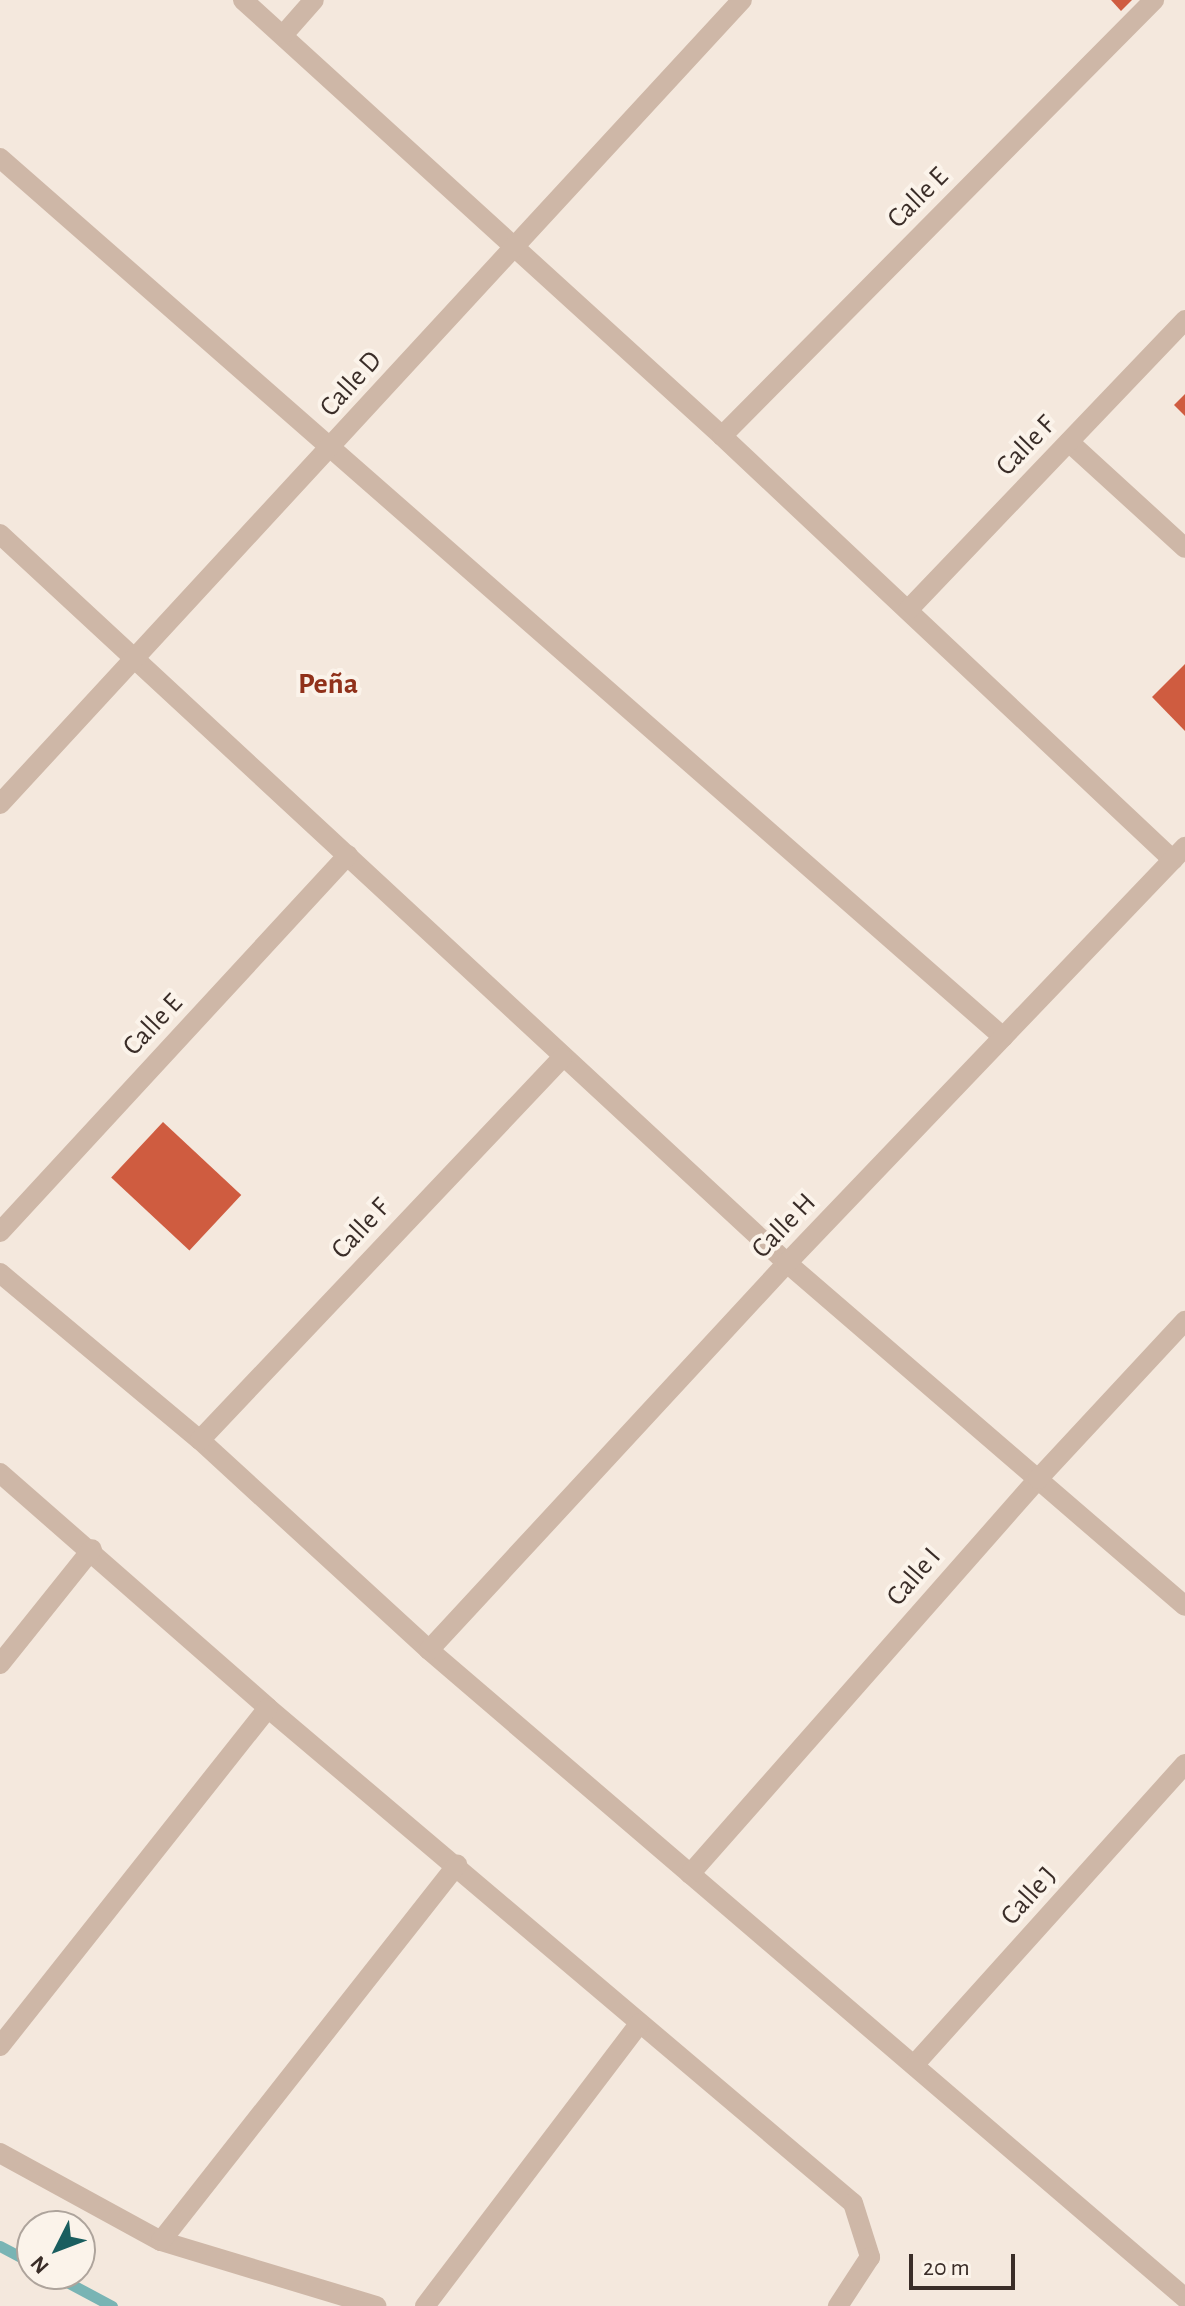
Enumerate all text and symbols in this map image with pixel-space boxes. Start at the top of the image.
street label: Calle E [881,161,955,235]
street label: Calle D [313,344,389,424]
street label: Calle F [989,409,1063,483]
district label: Peña [298,666,358,702]
street label: Calle E [116,987,190,1063]
street label: Calle H [745,1186,823,1266]
street label: Calle F [324,1192,398,1266]
street label: Calle I [880,1541,948,1613]
street label: Calle J [994,1860,1064,1932]
north arrow [16,2210,96,2290]
scale bar [913,2238,1019,2288]
text: N [26,2252,53,2278]
text: 20 m [923,2256,970,2280]

